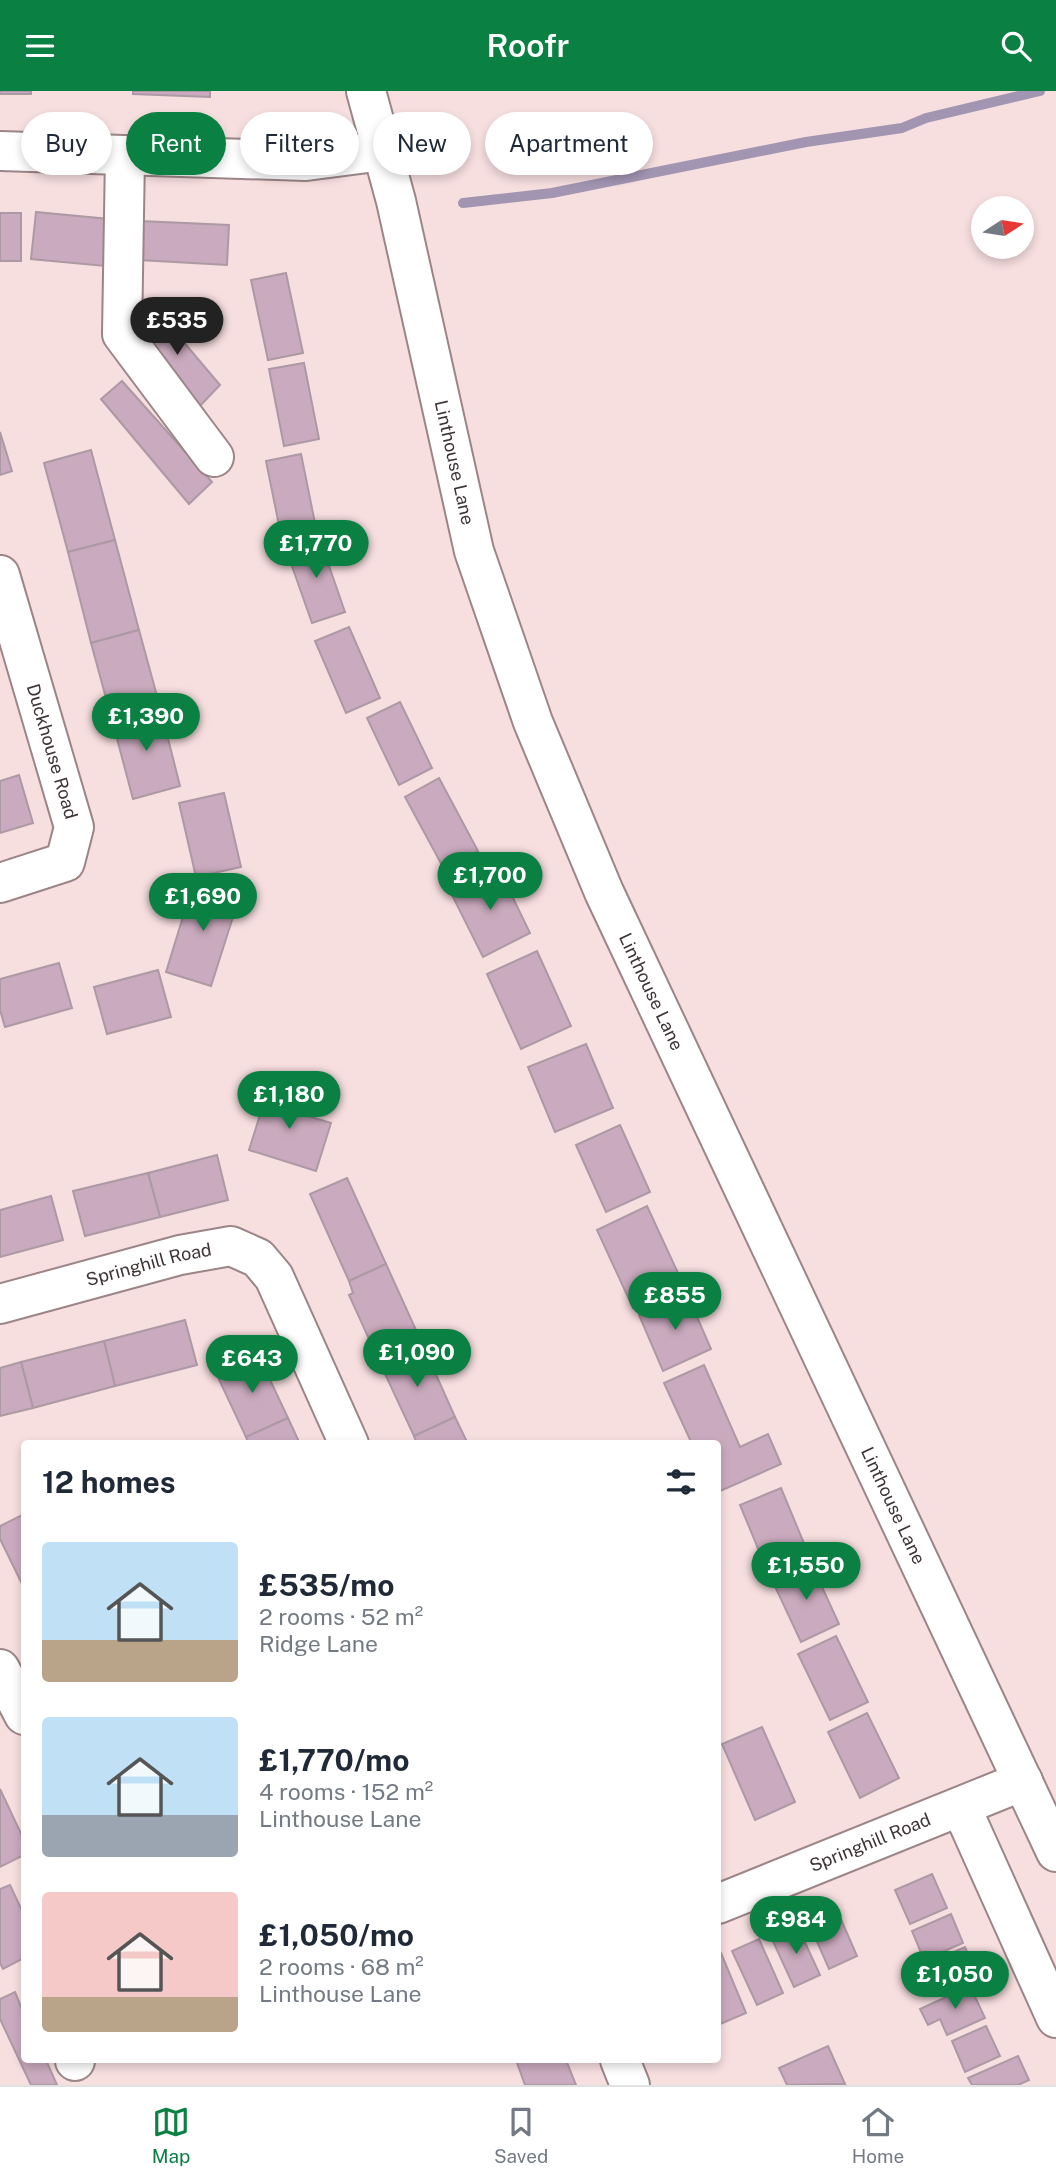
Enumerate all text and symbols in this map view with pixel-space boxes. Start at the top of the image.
icon: menu [21,27,59,65]
text: Roofr [487,27,570,64]
icon: search [997,27,1035,65]
chip: Buy [21,112,112,175]
chip: Rent [126,112,226,175]
chip: Filters [240,112,359,175]
chip: New [373,112,471,175]
chip: Apartment [485,112,653,175]
north arrow [971,196,1034,259]
map controls [971,196,1034,259]
pin: £535 [136,297,218,357]
text: £535 [146,306,208,333]
street label: Linthouse Lane [431,398,479,527]
pin: £1,770 [259,521,373,580]
text: £1,770 [280,529,352,556]
street label: Duckhouse Road [23,681,82,822]
pin: £1,390 [89,693,203,753]
text: £1,390 [108,702,184,729]
pin: £1,700 [433,853,547,912]
text: £1,700 [454,861,527,888]
pin: £1,690 [146,873,260,933]
text: £1,690 [165,882,241,909]
street label: Linthouse Lane [615,930,688,1054]
pin: £1,180 [232,1072,346,1131]
text: £1,180 [253,1080,325,1107]
street label: Springhill Road [84,1239,213,1290]
pin: £855 [634,1273,716,1332]
text: £855 [644,1281,706,1308]
pin: £1,090 [360,1329,474,1389]
pin: £643 [211,1335,293,1395]
text: £1,090 [379,1338,455,1365]
text: £643 [222,1344,282,1371]
street label: Linthouse Lane [857,1443,930,1567]
icon: filters [662,1463,700,1501]
text: 12 homes [42,1464,176,1500]
pin: £1,550 [749,1543,863,1602]
text: £1,550 [768,1551,845,1578]
text: £535/mo [259,1567,394,1603]
icon: home [98,1570,182,1654]
text: 2 rooms · 52 m² [259,1603,423,1630]
text: Ridge Lane [259,1630,378,1657]
text: £1,770/mo [259,1742,410,1778]
icon: home [98,1745,182,1829]
text: 4 rooms · 152 m² [259,1778,433,1805]
text: Linthouse Lane [259,1805,421,1832]
street label: Springhill Road [806,1808,934,1876]
pin: £984 [755,1897,837,1956]
text: £984 [766,1905,826,1932]
text: £1,050/mo [259,1917,414,1953]
icon: home [98,1920,182,2004]
pin: £1,050 [898,1951,1012,2011]
text: 2 rooms · 68 m² [259,1953,424,1980]
text: £1,050 [917,1960,993,1987]
text: Linthouse Lane [259,1980,421,2007]
tab: Map [152,2103,190,2167]
tab: Saved [494,2103,548,2167]
tab: Home [852,2103,904,2167]

